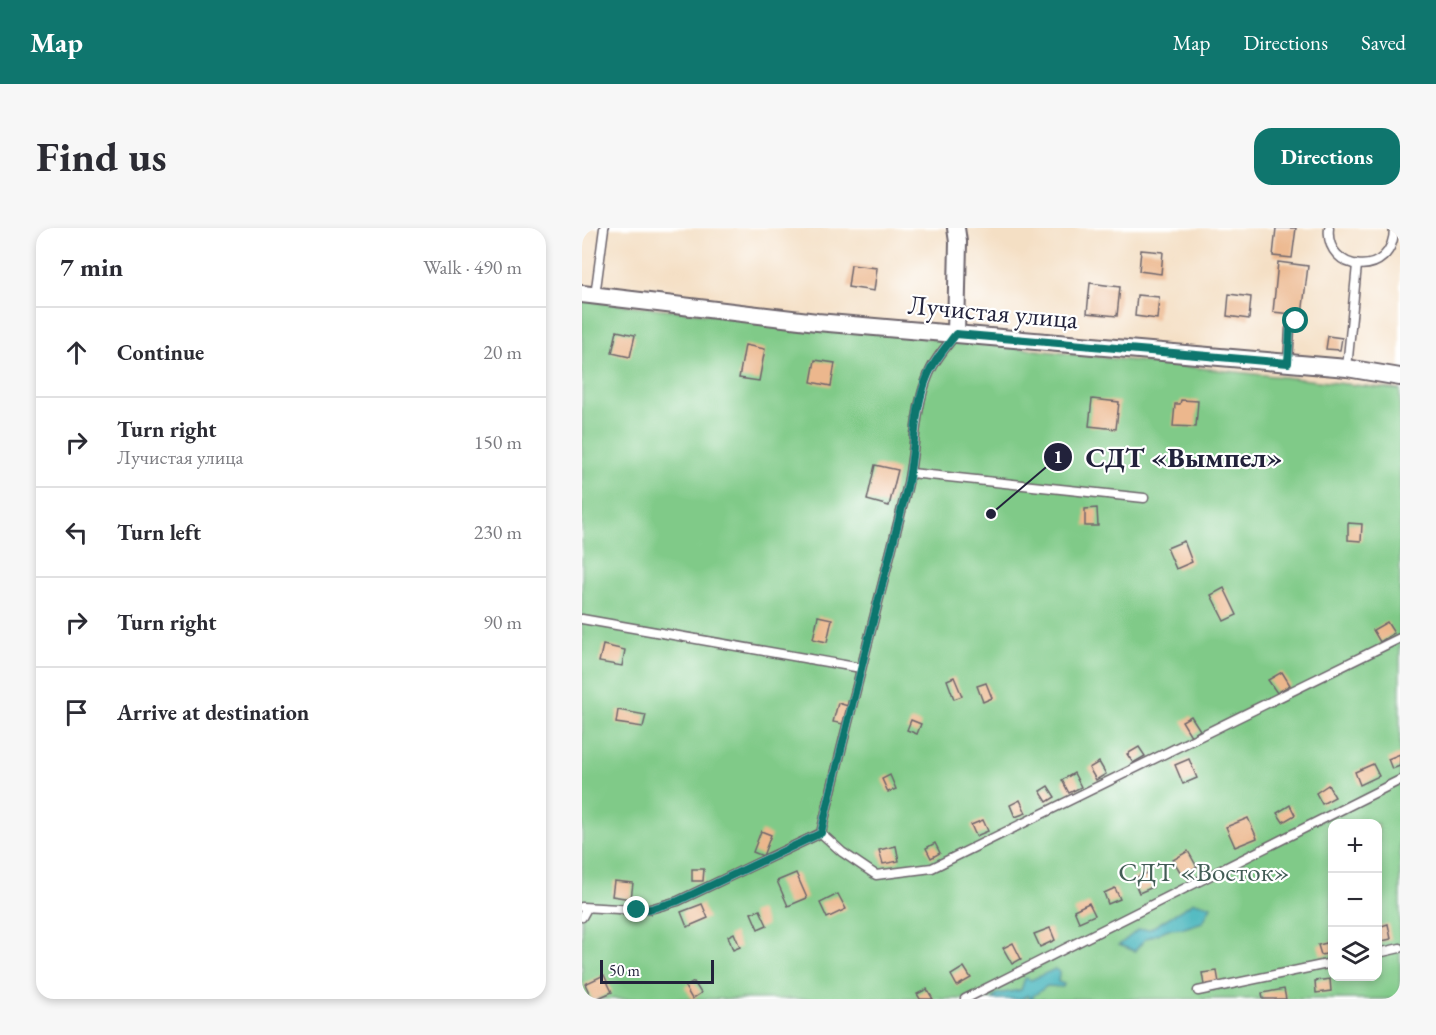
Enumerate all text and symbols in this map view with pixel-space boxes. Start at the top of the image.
text: Map [30,24,83,60]
text: Map [1173,29,1210,56]
text: Directions [1243,29,1328,56]
text: Saved [1361,29,1406,56]
button: Directions [1254,128,1400,185]
text: Find us [36,129,167,184]
text: 7 min [60,250,123,284]
text: Walk · 490 m [423,254,522,280]
street label: Лучистая улица [906,287,1080,336]
route start [1282,307,1308,333]
icon: ahead [60,336,93,369]
text: Continue [117,338,204,367]
text: 20 m [483,339,522,365]
text: Turn right [117,415,216,444]
icon: right [60,426,93,459]
text: 150 m [474,429,522,455]
callout: СДТ «Вымпел» [1043,434,1294,480]
text: СДТ «Вымпел» [1085,439,1283,475]
text: Лучистая улица [117,444,243,470]
text: 1 [1053,445,1063,468]
icon: left [60,516,93,549]
text: Turn left [117,518,201,547]
text: 230 m [474,519,522,545]
icon: right [60,606,93,639]
text: Turn right [117,608,216,637]
text: 90 m [483,609,522,635]
icon: arrive [60,696,93,729]
text: Arrive at destination [117,698,309,727]
map controls [1328,819,1382,981]
button: + [1328,819,1382,873]
park label: СДТ «Восток» [1118,854,1290,889]
button: − [1328,873,1382,927]
route end [623,896,649,922]
button: layers [1328,927,1382,981]
scale bar [600,957,714,984]
text: 50 m [609,960,640,981]

